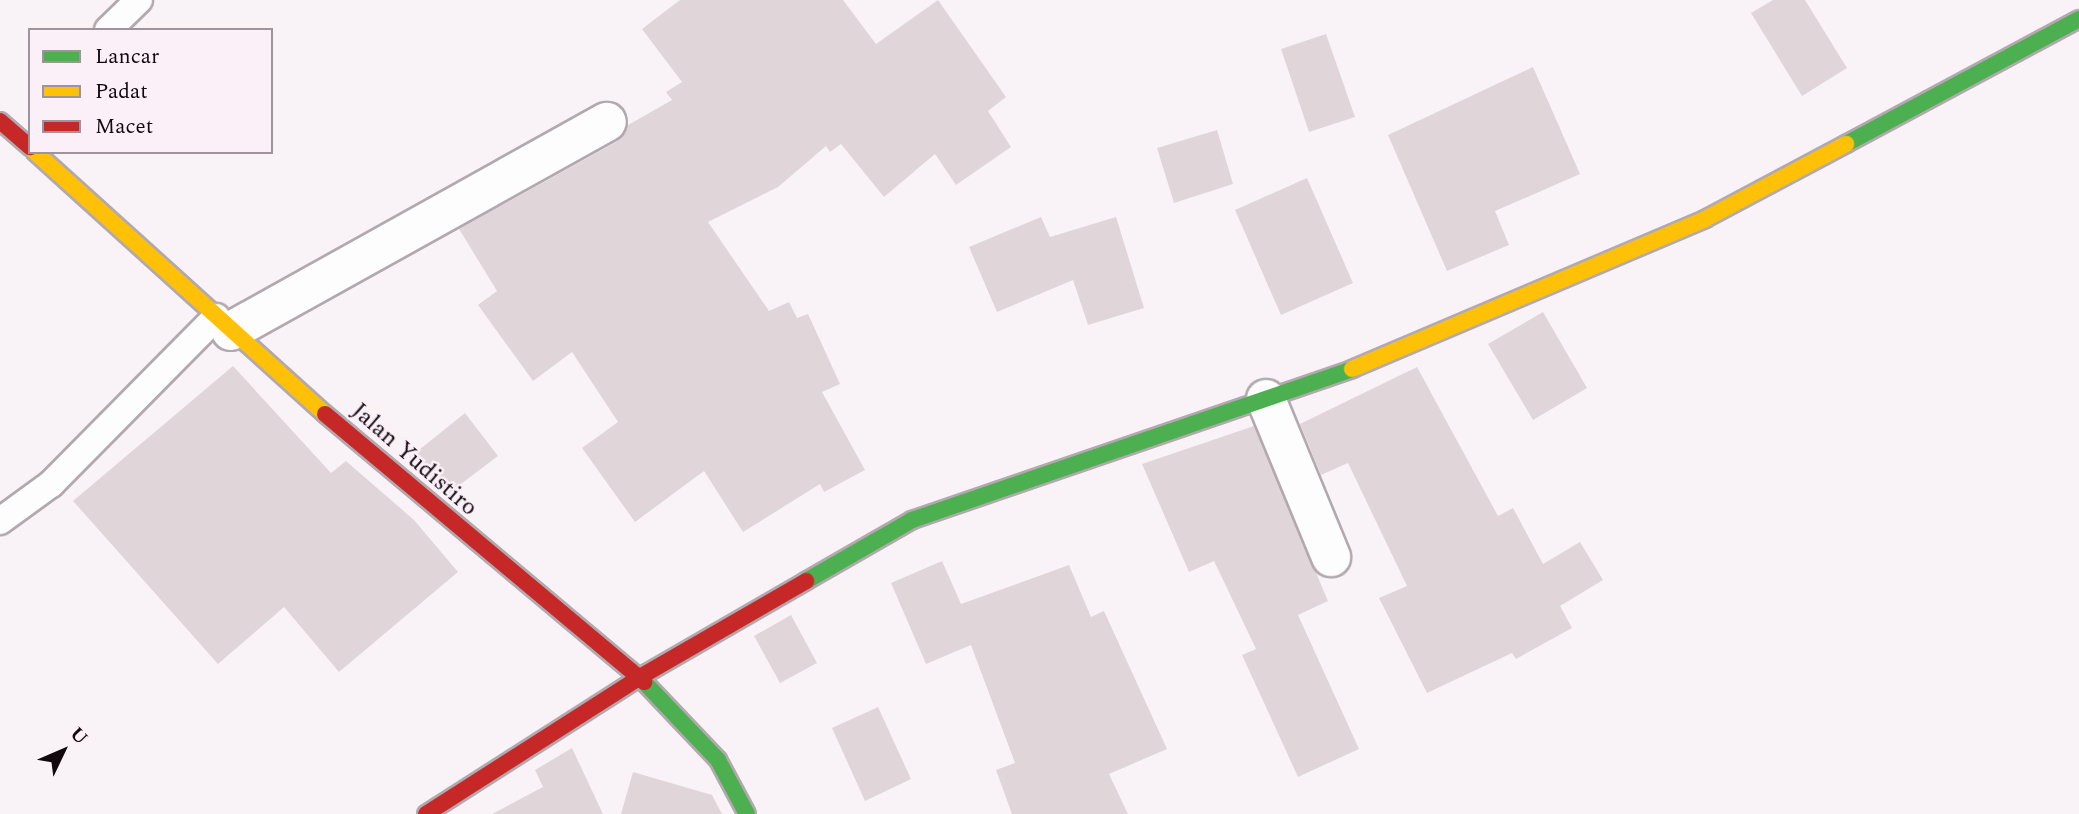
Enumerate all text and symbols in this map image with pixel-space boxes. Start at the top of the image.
legend [28,28,273,154]
text: Lancar [95,41,159,73]
text: Padat [95,76,148,108]
text: Macet [95,111,153,143]
street label: Jalan Yudistiro [345,397,483,523]
north arrow [28,716,98,786]
text: U [62,720,94,752]

